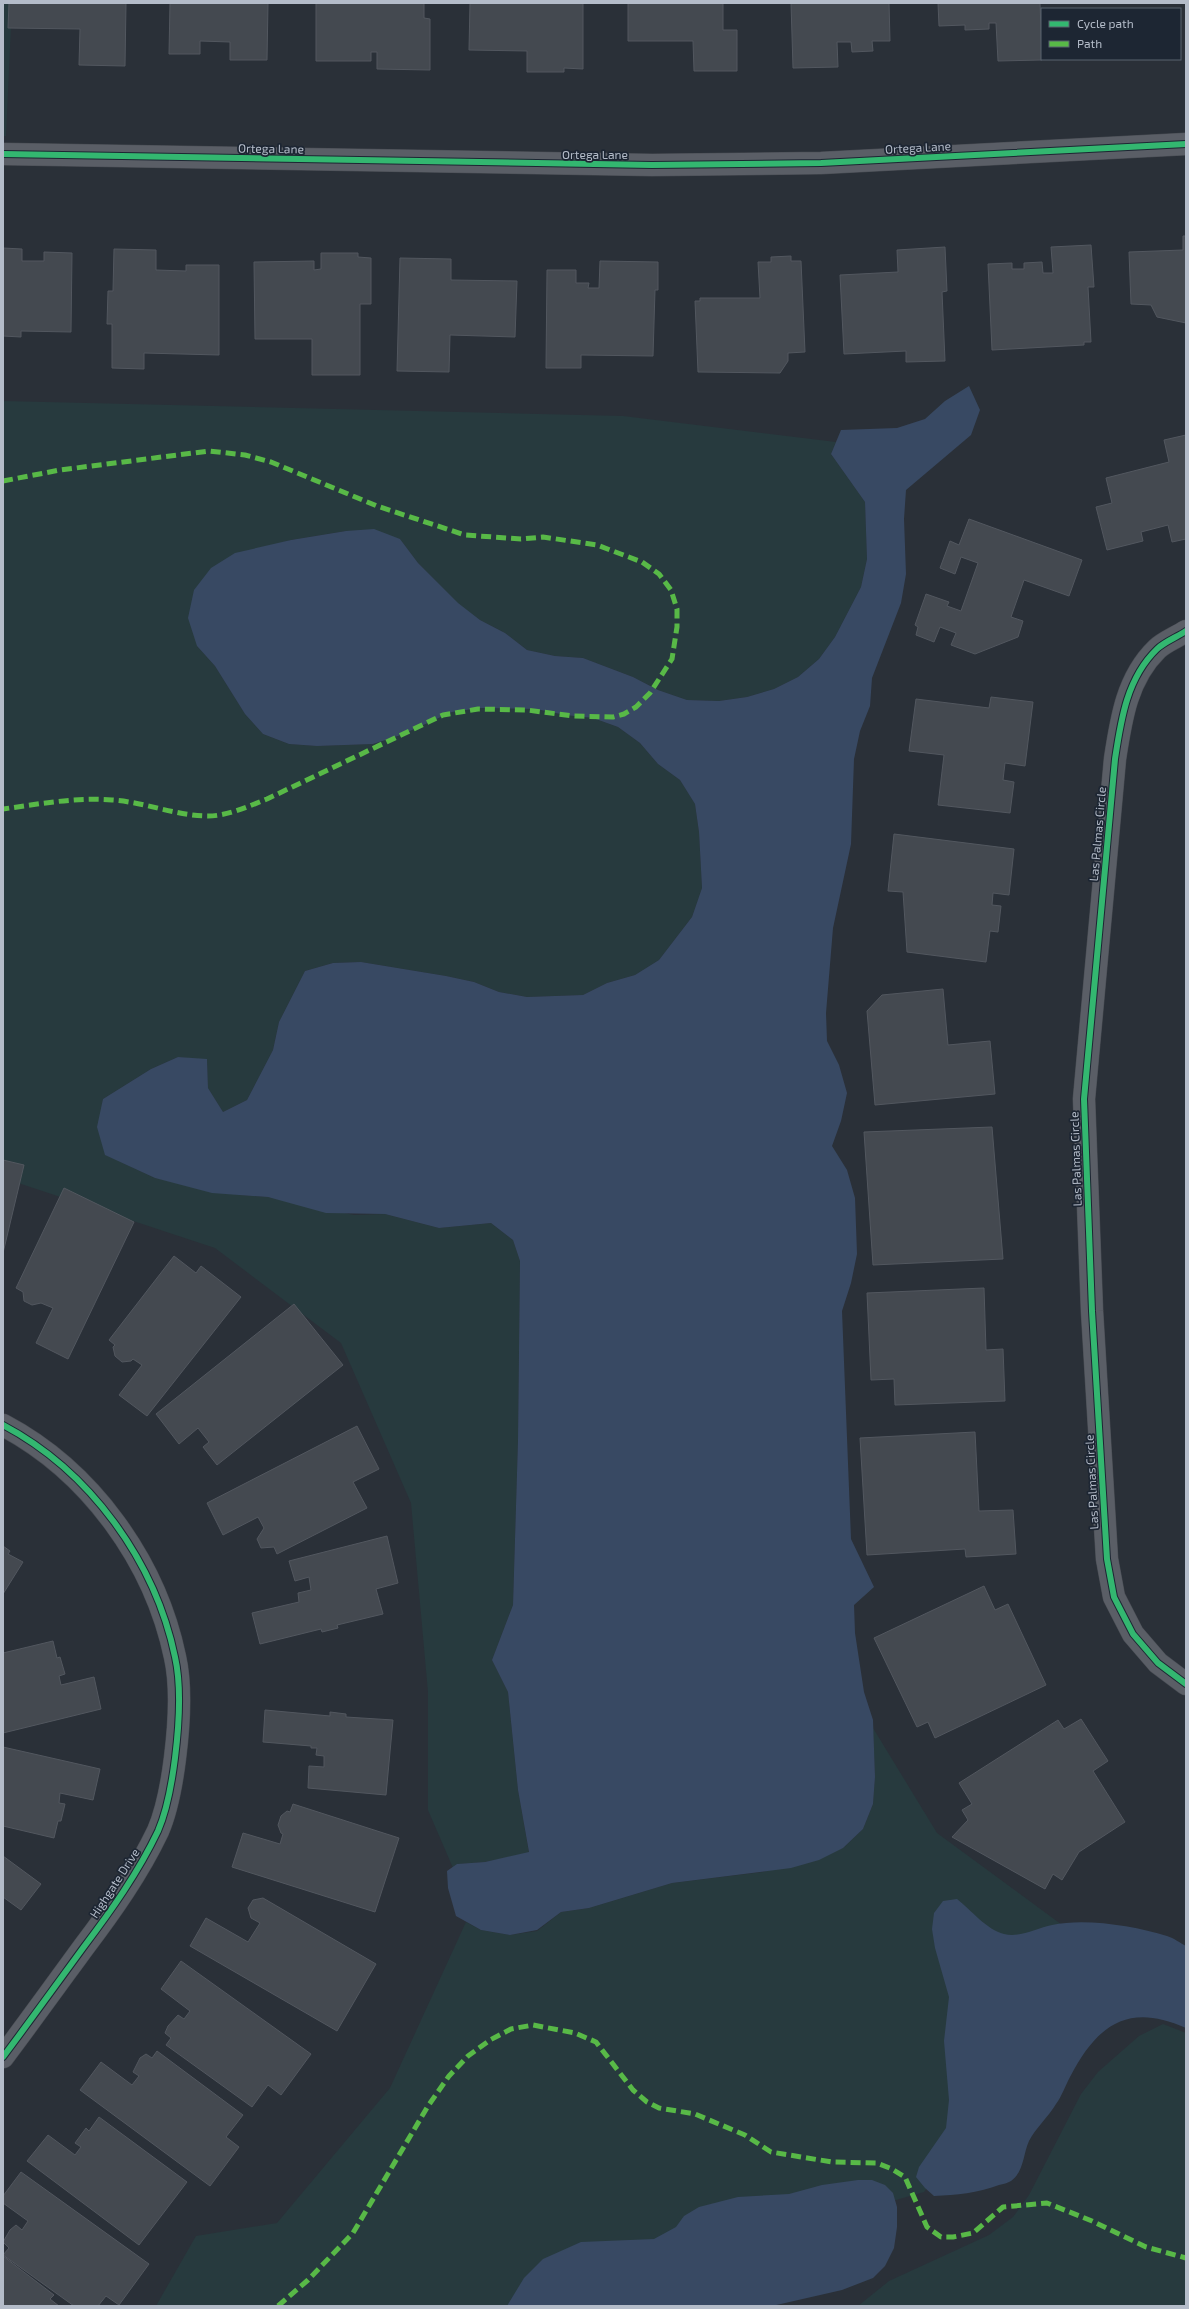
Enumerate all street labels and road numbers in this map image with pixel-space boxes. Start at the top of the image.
street label: Ortega Lane [885,138,951,156]
street label: Ortega Lane [238,140,304,156]
street label: Ortega Lane [562,147,628,161]
street label: Las Palmas Circle [1086,786,1108,882]
street label: Las Palmas Circle [1066,1111,1084,1207]
street label: Las Palmas Circle [1082,1434,1100,1530]
street label: Highgate Drive [86,1846,142,1920]

